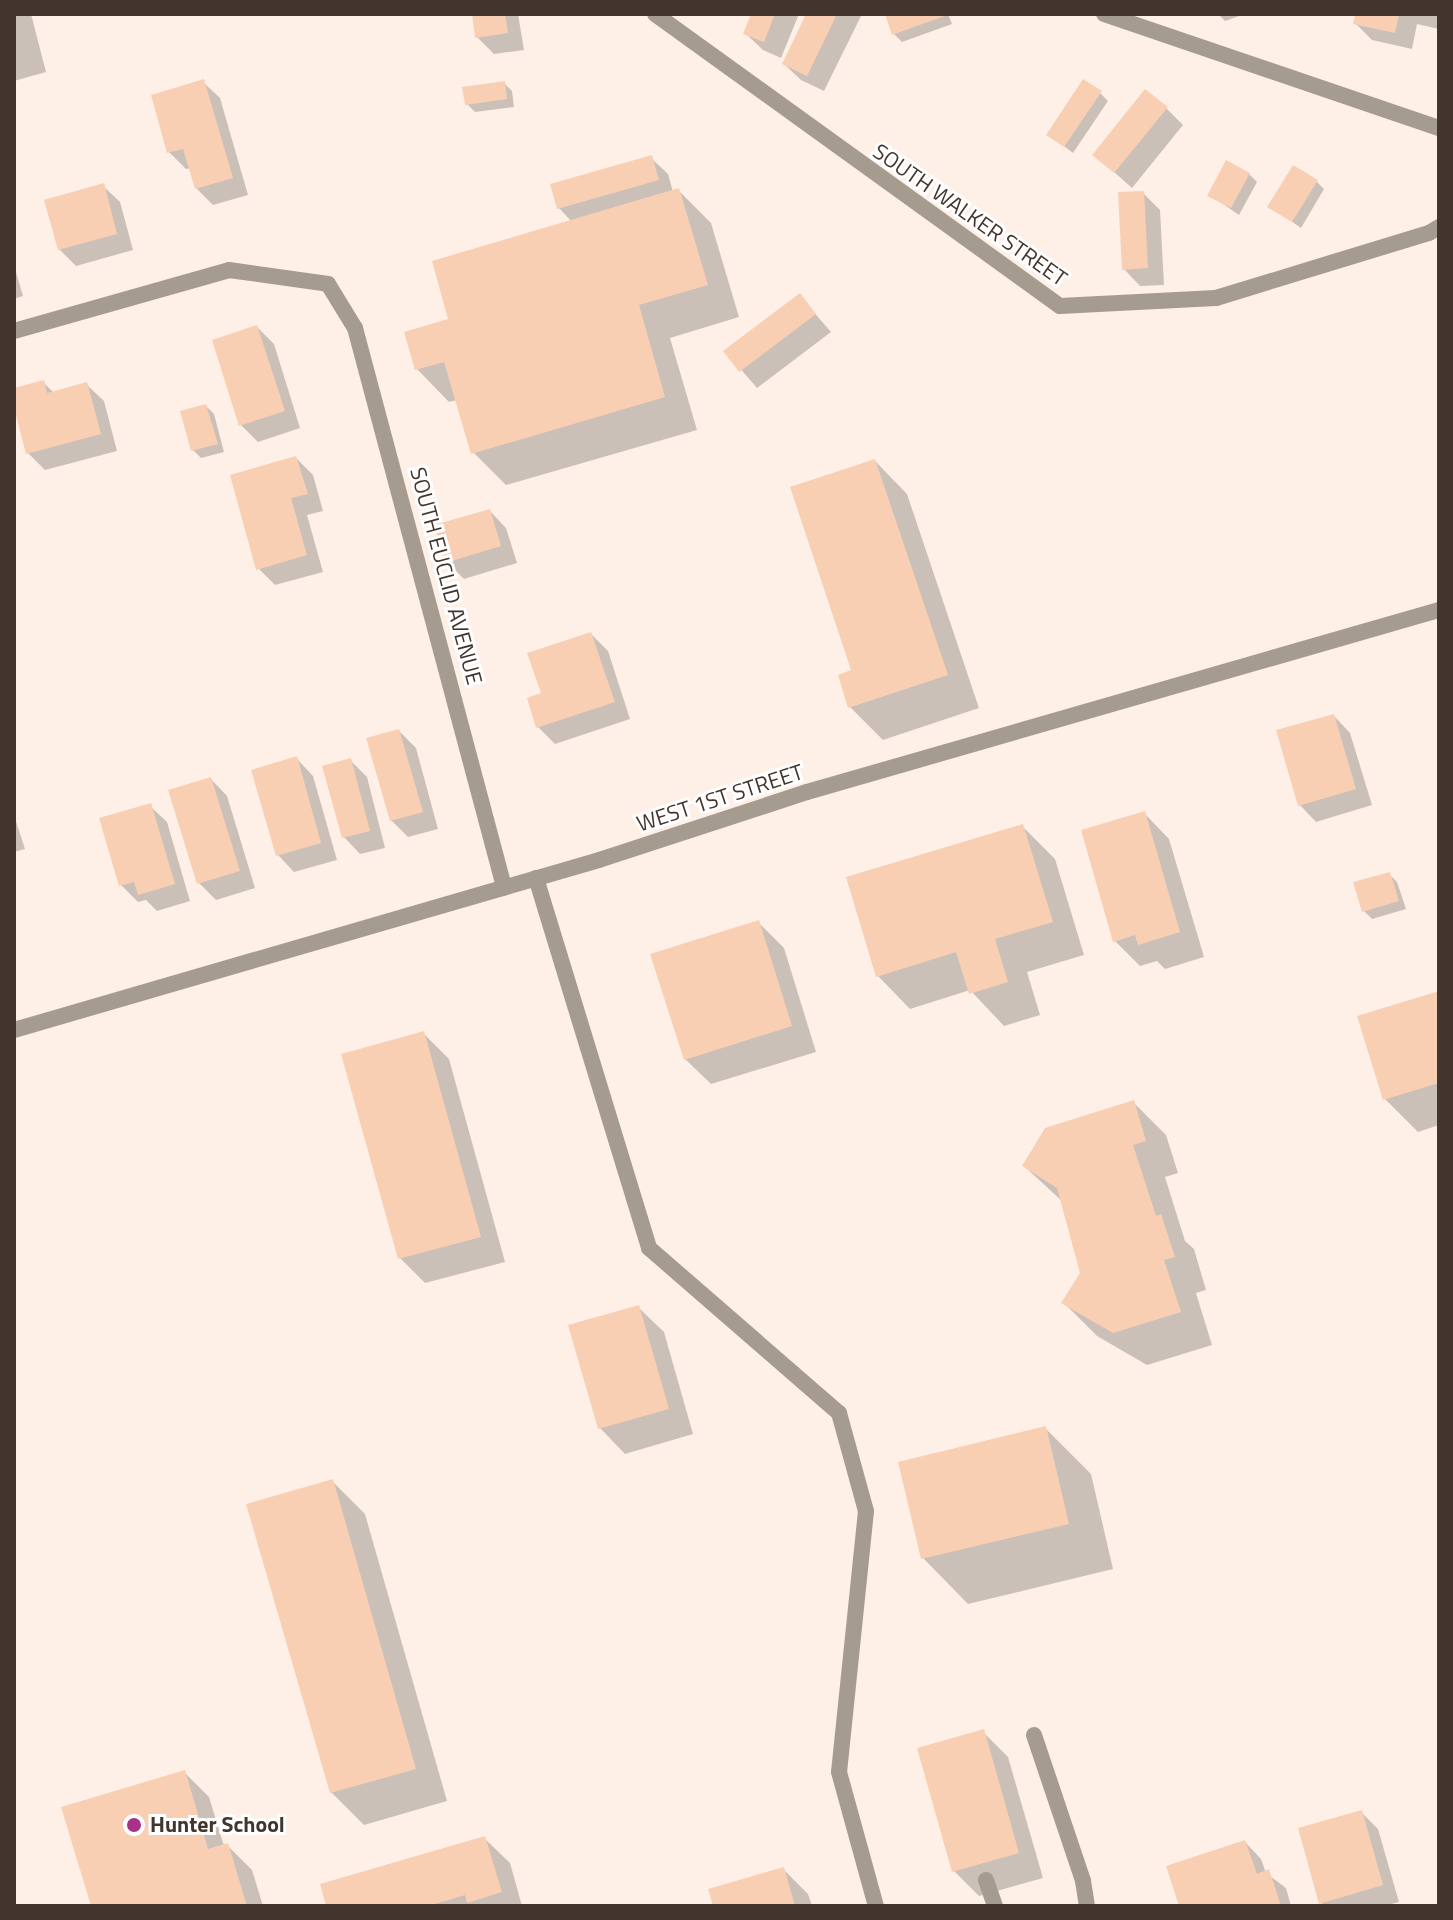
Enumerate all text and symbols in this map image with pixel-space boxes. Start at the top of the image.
street label: SOUTH WALKER STREET [868,138,1072,292]
street label: SOUTH EUCLID AVENUE [404,464,488,688]
street label: WEST 1ST STREET [633,759,807,837]
place label: Hunter School [150,1812,285,1838]
marker: Hunter School [125,1816,143,1834]

